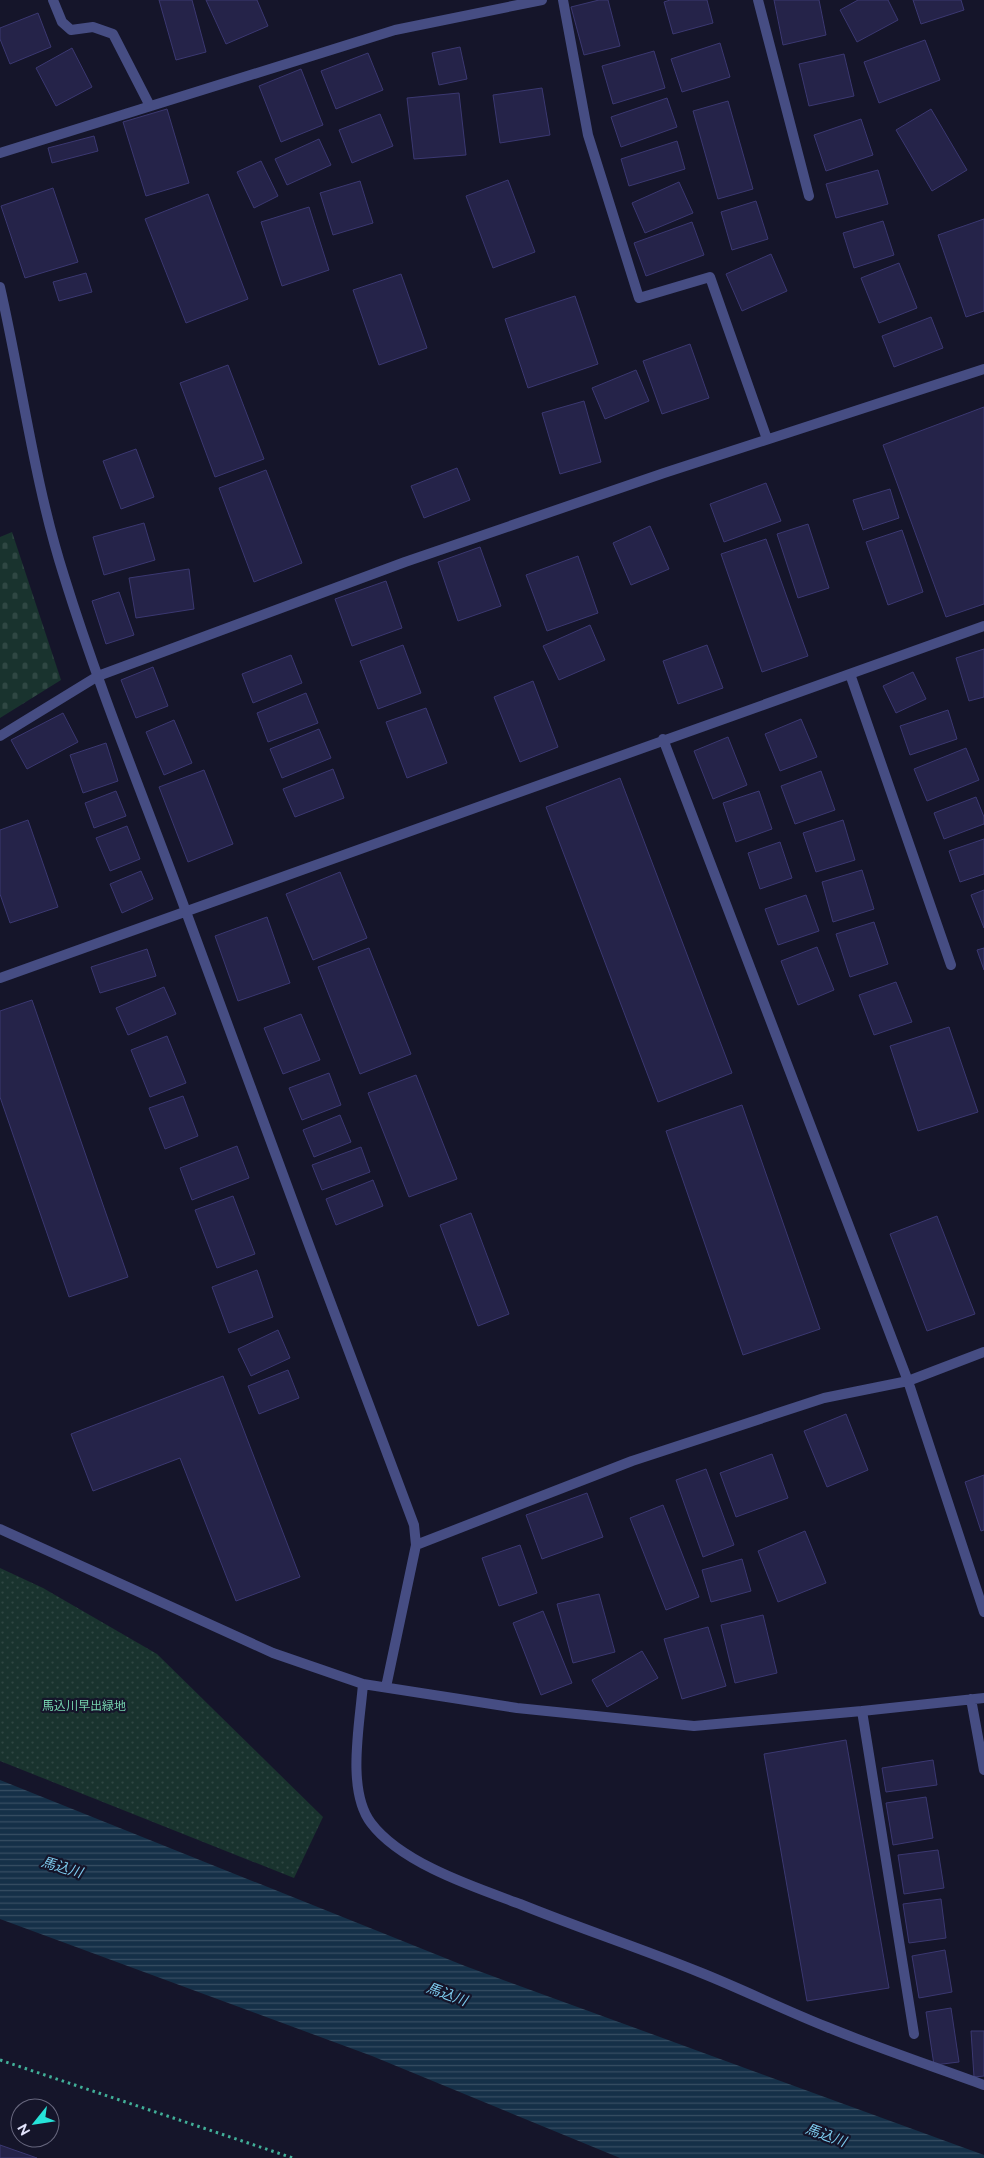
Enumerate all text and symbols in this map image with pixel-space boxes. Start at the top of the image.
park label: 馬込川早出緑地 [42,1699,126,1713]
water label: 馬込川 [40,1853,86,1881]
water label: 馬込川 [425,1979,471,2009]
north arrow [10,2098,60,2148]
water label: 馬込川 [804,2120,850,2150]
text: N [14,2121,33,2138]

